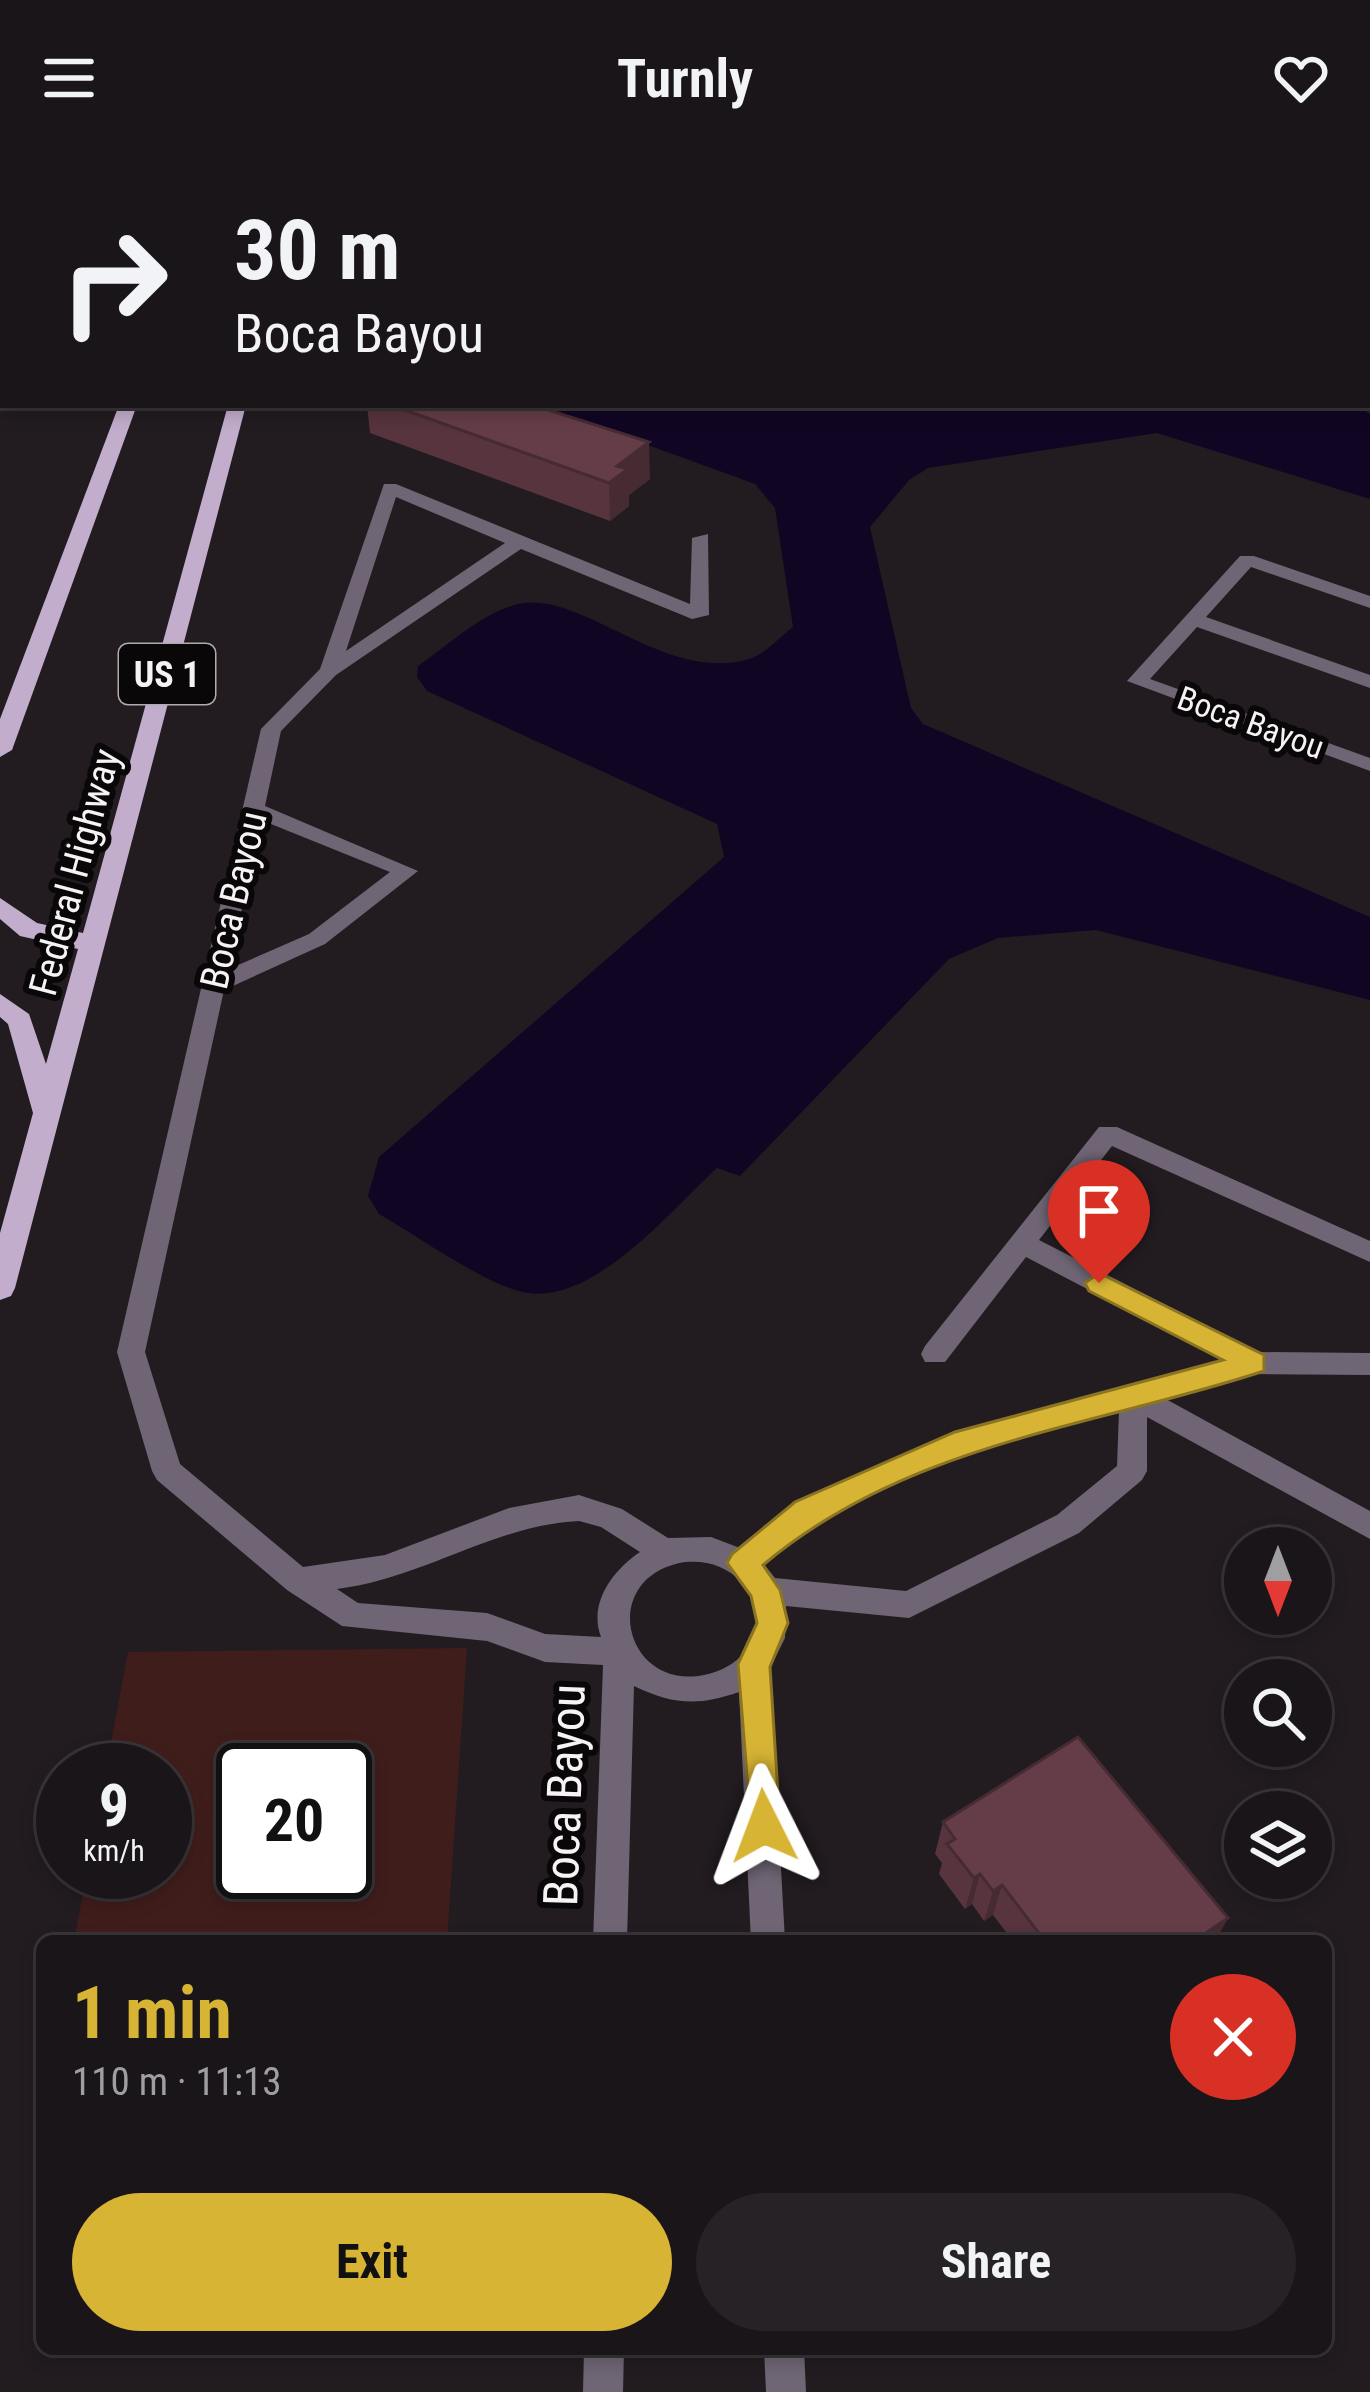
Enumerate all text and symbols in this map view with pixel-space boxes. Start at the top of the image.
icon: menu [36,45,102,111]
icon: heart [1268,45,1334,111]
text: Turnly [617,47,753,110]
text: 30 m [234,201,401,300]
icon: right [36,204,192,360]
text: Boca Bayou [234,302,484,365]
road number: US 1 [119,644,215,704]
street label: Boca Bayou [1172,678,1329,767]
street label: Federal Highway [20,744,130,1000]
street label: Boca Bayou [191,807,277,993]
pin [1048,1160,1150,1283]
icon: arrive [1066,1178,1132,1244]
north arrow [1224,1527,1332,1635]
map controls [1224,1527,1332,1899]
button: search [1224,1659,1332,1767]
street label: Boca Bayou [532,1683,597,1907]
speed limit sign: 20 [216,1743,372,1899]
position arrow [701,1763,827,1889]
text: 9 [99,1770,129,1841]
button: layers [1224,1791,1332,1899]
text: km/h [83,1833,145,1868]
text: 1 min [72,1971,232,2056]
button: close [1170,1974,1296,2100]
text: 110 m · 11:13 [72,2059,282,2105]
button: Exit [72,2193,672,2331]
button: Share [696,2193,1296,2331]

